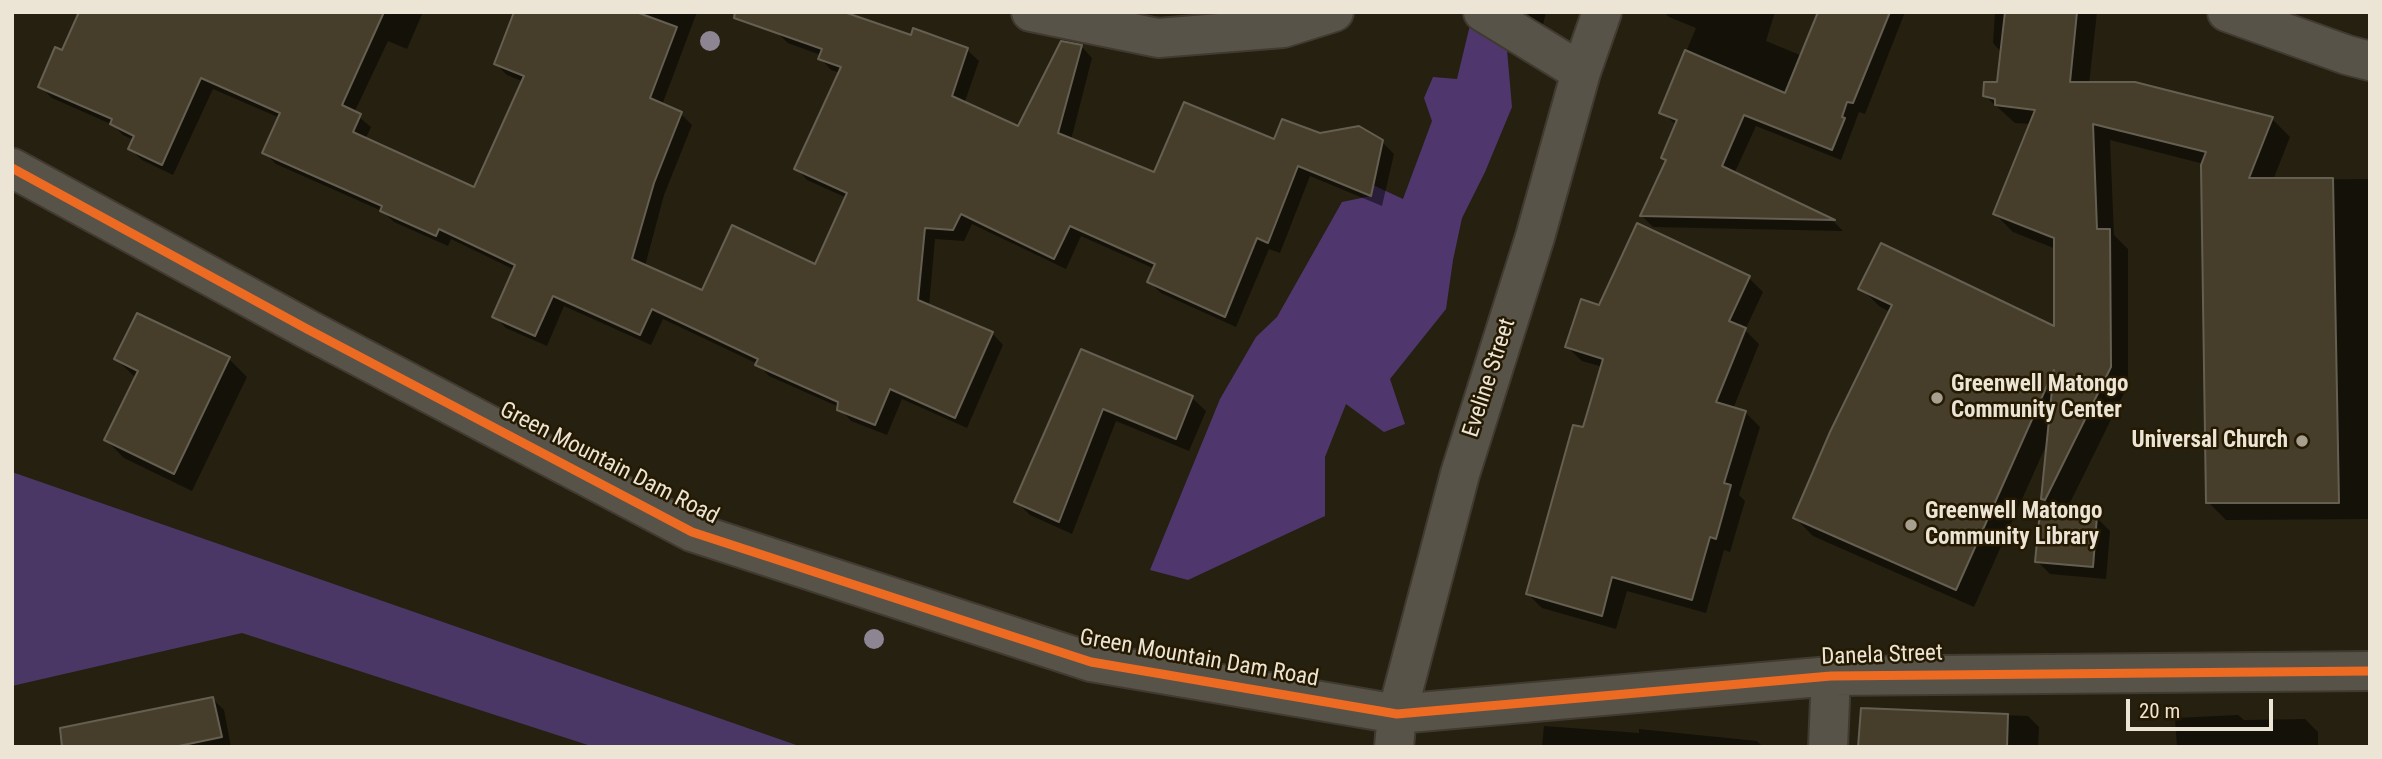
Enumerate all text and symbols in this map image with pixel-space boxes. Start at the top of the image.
street label: Eveline Street [1458,315,1522,441]
place label: Greenwell Matongo Community Center [1951,371,2128,425]
marker: Greenwell Matongo Community Center [1929,390,1945,406]
street label: Green Mountain Dam Road [495,397,723,531]
place label: Universal Church [2132,427,2288,455]
marker: Universal Church [2294,433,2310,449]
place label: Greenwell Matongo Community Library [1925,498,2102,552]
marker: Greenwell Matongo Community Library [1903,517,1919,533]
street label: Green Mountain Dam Road [1077,624,1321,694]
street label: Danela Street [1821,640,1943,672]
scale bar [2130,686,2277,730]
text: 20 m [2139,699,2180,723]

